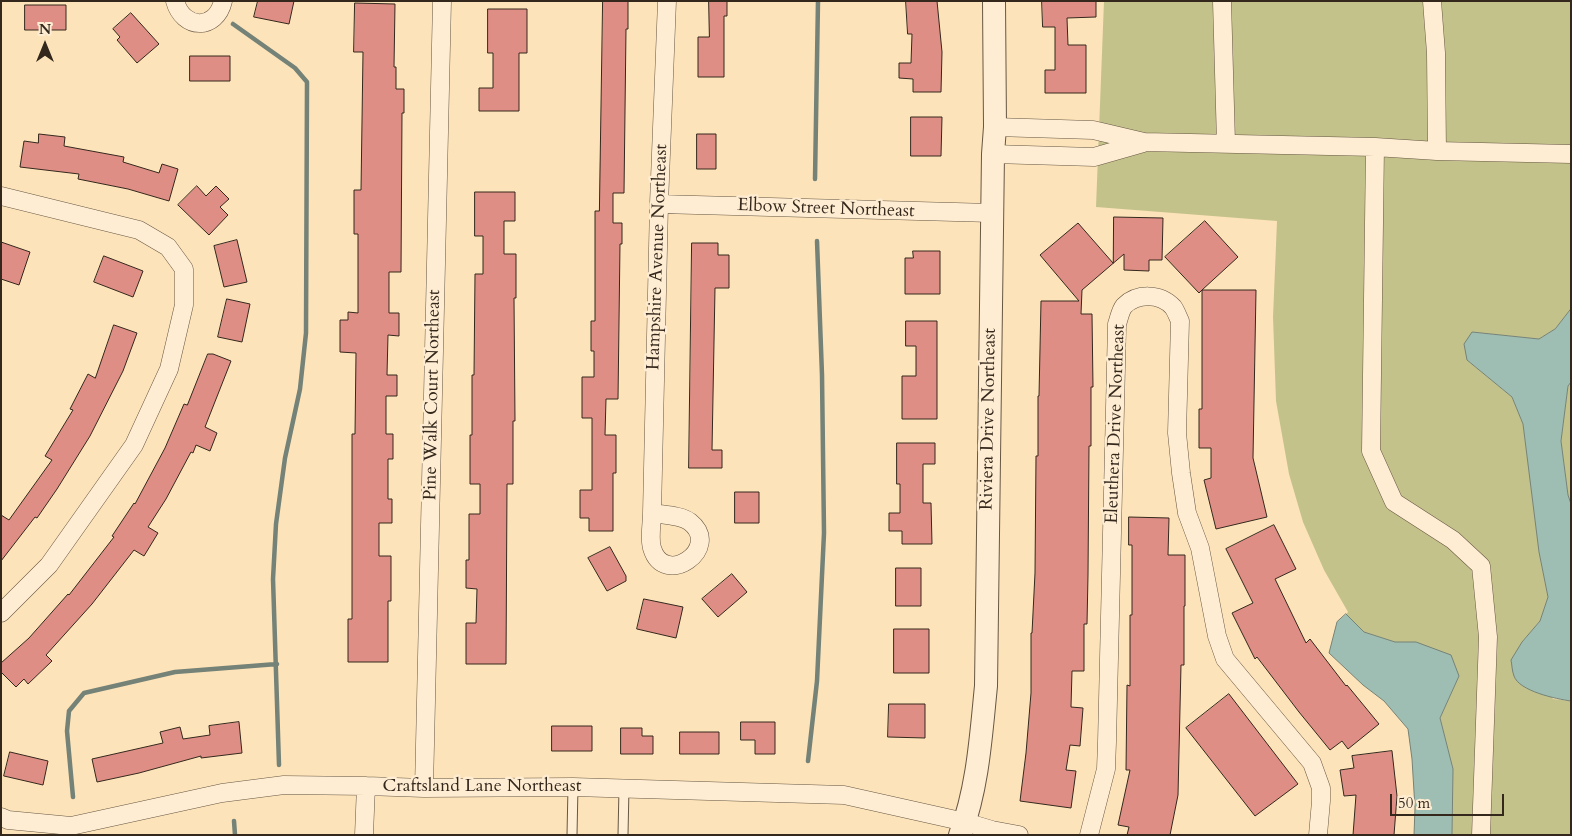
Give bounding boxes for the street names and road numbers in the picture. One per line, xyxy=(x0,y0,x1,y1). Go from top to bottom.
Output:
street label: Hampshire Avenue Northeast xyxy=(643,144,673,370)
street label: Elbow Street Northeast xyxy=(737,195,915,223)
street label: Pine Walk Court Northeast xyxy=(420,289,446,501)
street label: Eleuthera Drive Northeast xyxy=(1102,324,1130,524)
street label: Riviera Drive Northeast xyxy=(977,328,1001,510)
street label: Craftsland Lane Northeast xyxy=(382,776,582,798)

